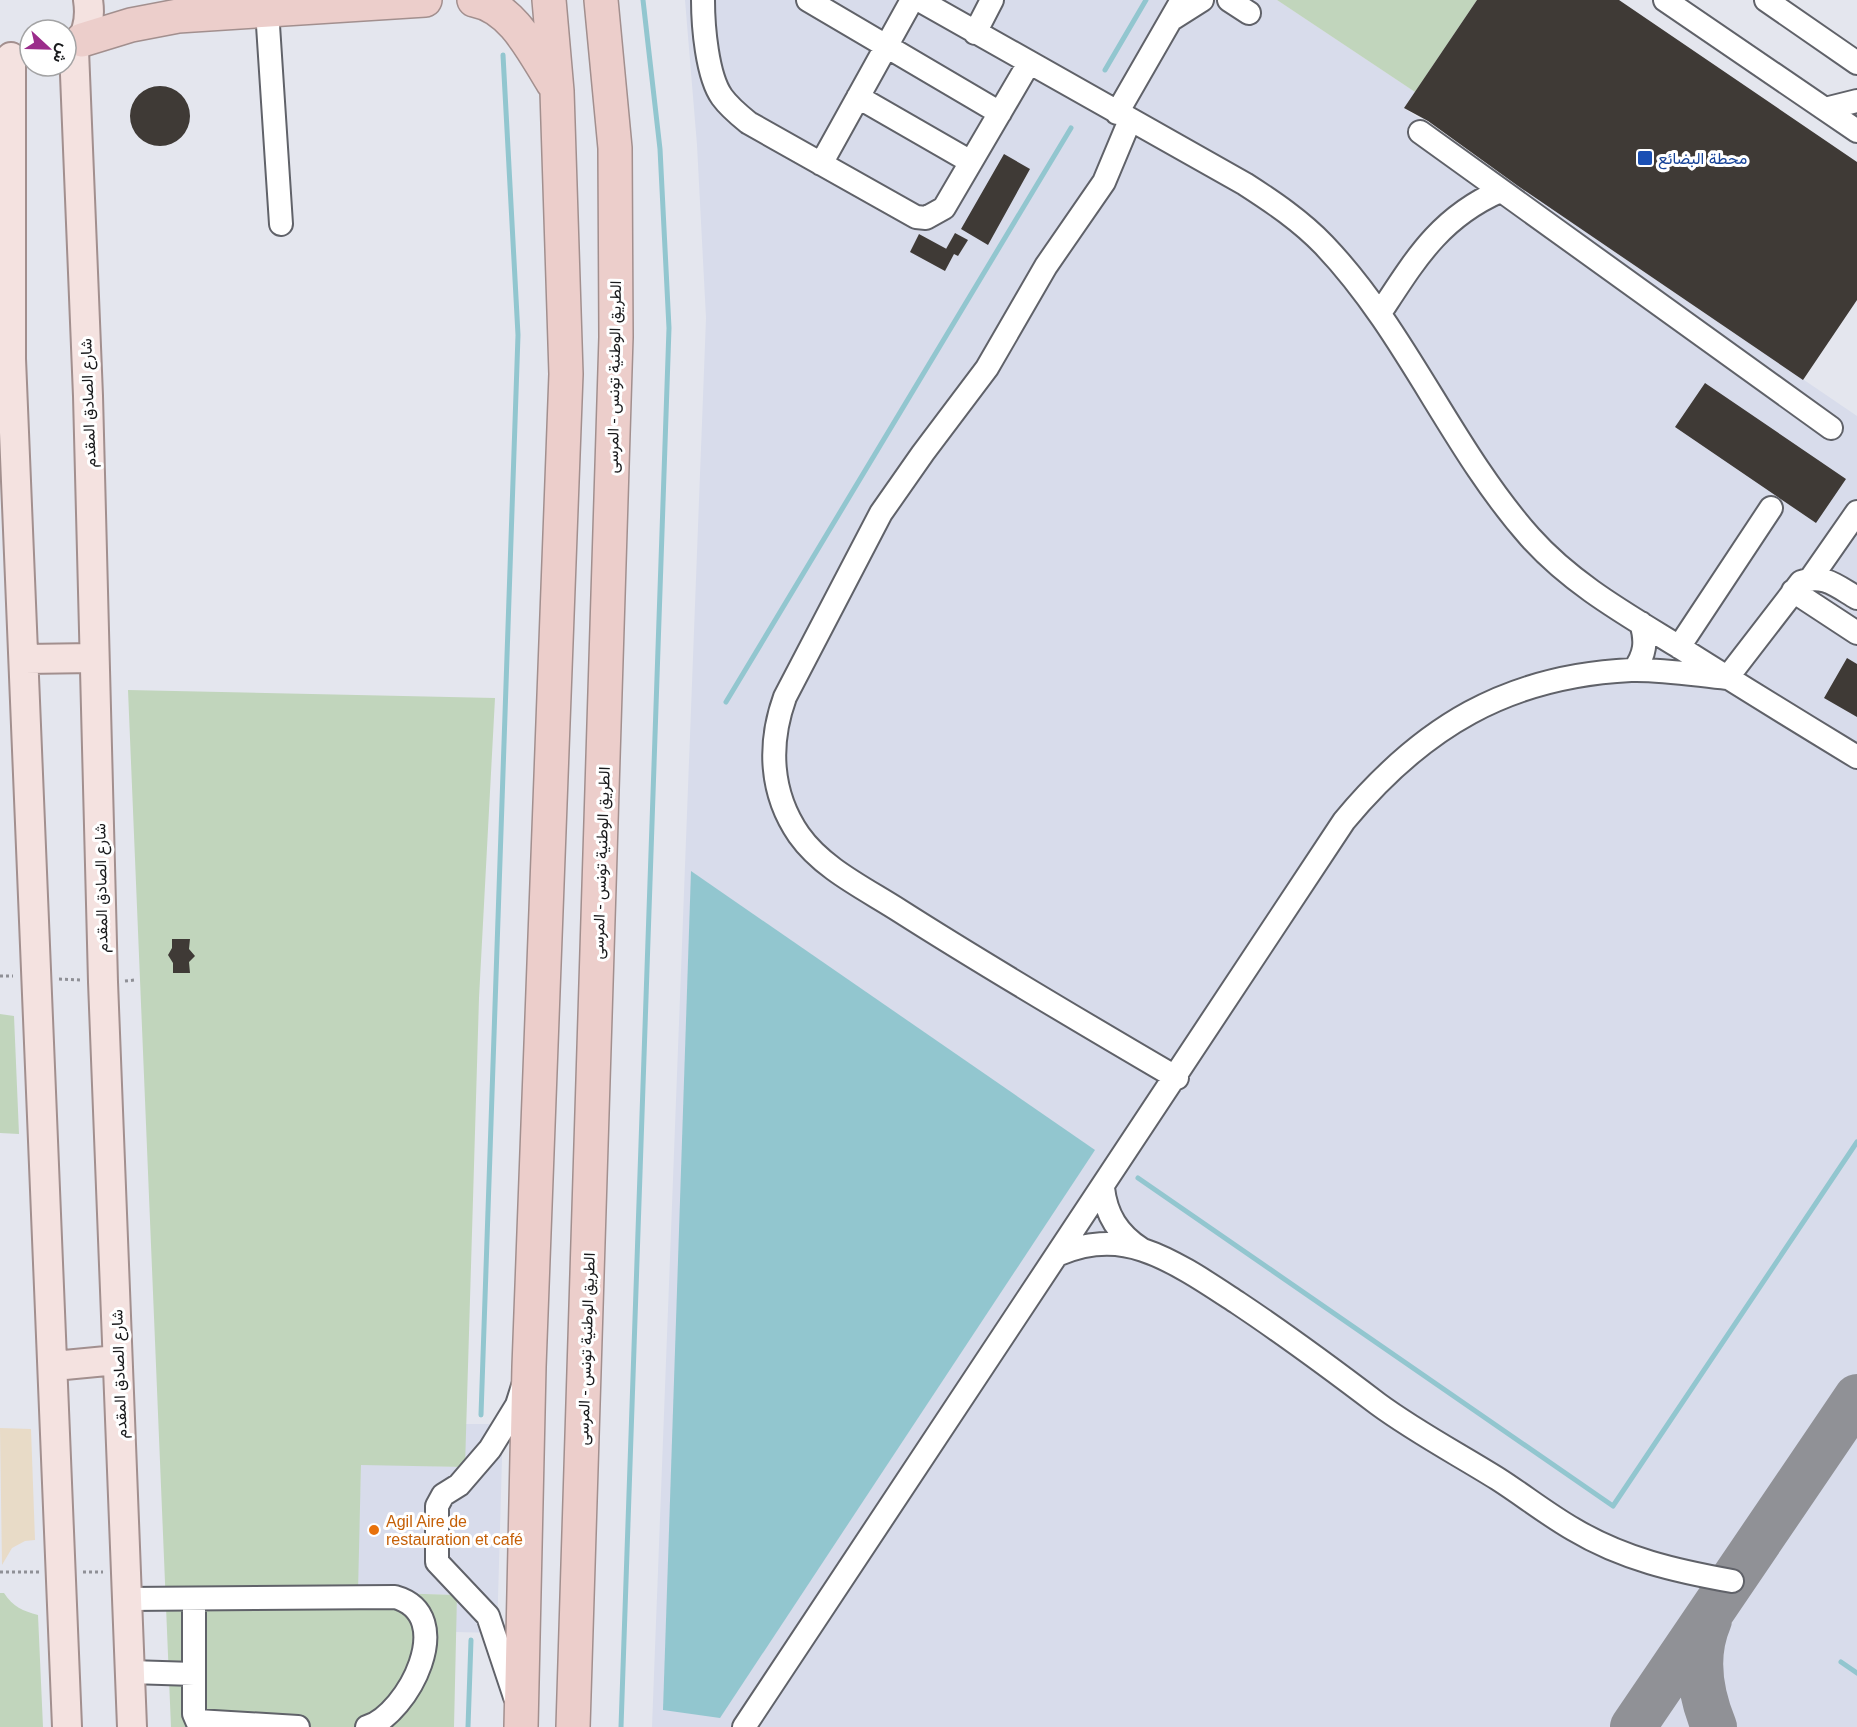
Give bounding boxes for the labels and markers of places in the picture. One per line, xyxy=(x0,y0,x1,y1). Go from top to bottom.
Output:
marker: محطة البضائع xyxy=(1636,149,1654,167)
place label: محطة البضائع xyxy=(1658,150,1747,170)
place label: Agil Aire de restauration et café xyxy=(386,1513,523,1548)
marker: Agil Aire de restauration et café xyxy=(367,1523,381,1537)

